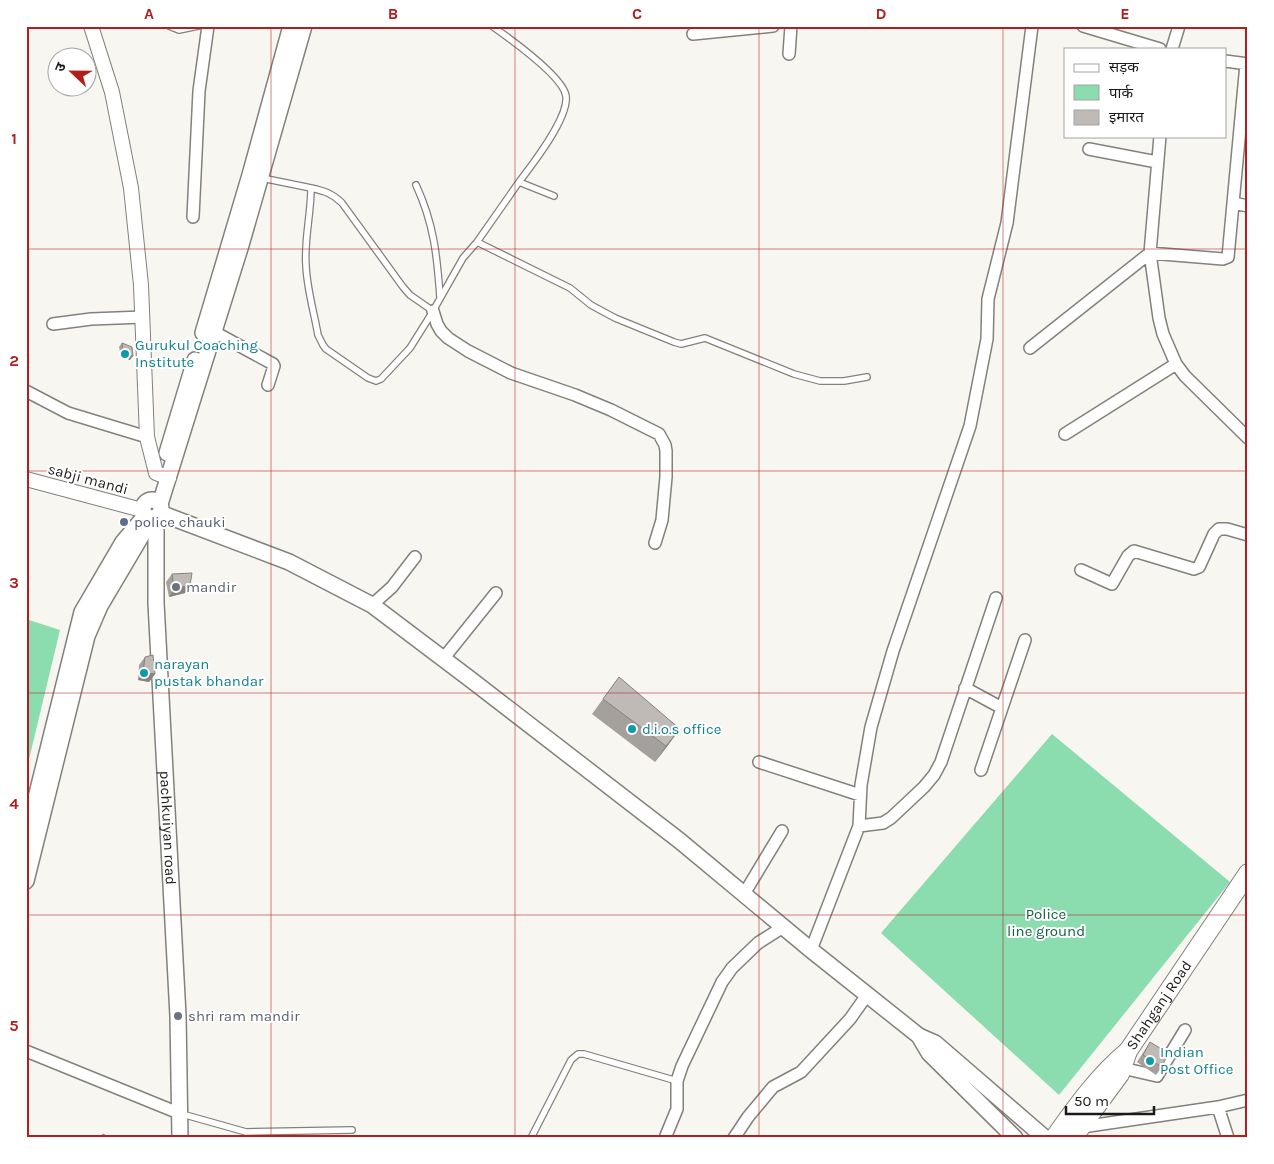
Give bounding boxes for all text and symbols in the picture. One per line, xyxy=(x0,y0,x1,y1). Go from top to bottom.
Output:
text: A xyxy=(144,4,154,23)
text: B xyxy=(388,4,398,23)
text: C xyxy=(632,4,642,23)
text: D xyxy=(876,4,887,23)
text: E xyxy=(1120,4,1130,23)
north arrow xyxy=(48,48,98,98)
legend xyxy=(1064,48,1226,138)
text: सड़क xyxy=(1109,58,1139,76)
text: उ xyxy=(51,60,70,74)
text: पार्क xyxy=(1109,84,1133,102)
text: इमारत xyxy=(1109,108,1144,126)
text: 1 xyxy=(11,129,17,148)
place label: Gurukul Coaching Institute xyxy=(135,336,259,371)
marker: Gurukul Coaching Institute xyxy=(119,348,131,360)
text: 2 xyxy=(9,351,19,370)
street label: sabji mandi xyxy=(46,460,130,498)
place label: police chauki xyxy=(134,513,226,531)
marker: police chauki xyxy=(118,516,130,528)
text: 3 xyxy=(9,573,19,592)
place label: mandir xyxy=(186,578,237,596)
marker: mandir xyxy=(170,581,182,593)
place label: narayan pustak bhandar xyxy=(154,655,264,690)
marker: narayan pustak bhandar xyxy=(138,667,150,679)
place label: d.i.o.s office xyxy=(642,720,721,738)
marker: d.i.o.s office xyxy=(626,723,638,735)
street label: pachkuiyan road xyxy=(156,770,180,885)
text: 4 xyxy=(9,794,19,813)
park label: Police line ground xyxy=(1007,905,1085,940)
street label: Shahganj Road xyxy=(1122,957,1195,1053)
place label: shri ram mandir xyxy=(188,1007,300,1025)
marker: shri ram mandir xyxy=(172,1010,184,1022)
text: 5 xyxy=(9,1016,19,1035)
place label: Indian Post Office xyxy=(1160,1043,1233,1078)
marker: Indian Post Office xyxy=(1144,1055,1156,1067)
scale bar xyxy=(1066,1084,1154,1116)
text: 50 m xyxy=(1074,1092,1109,1110)

